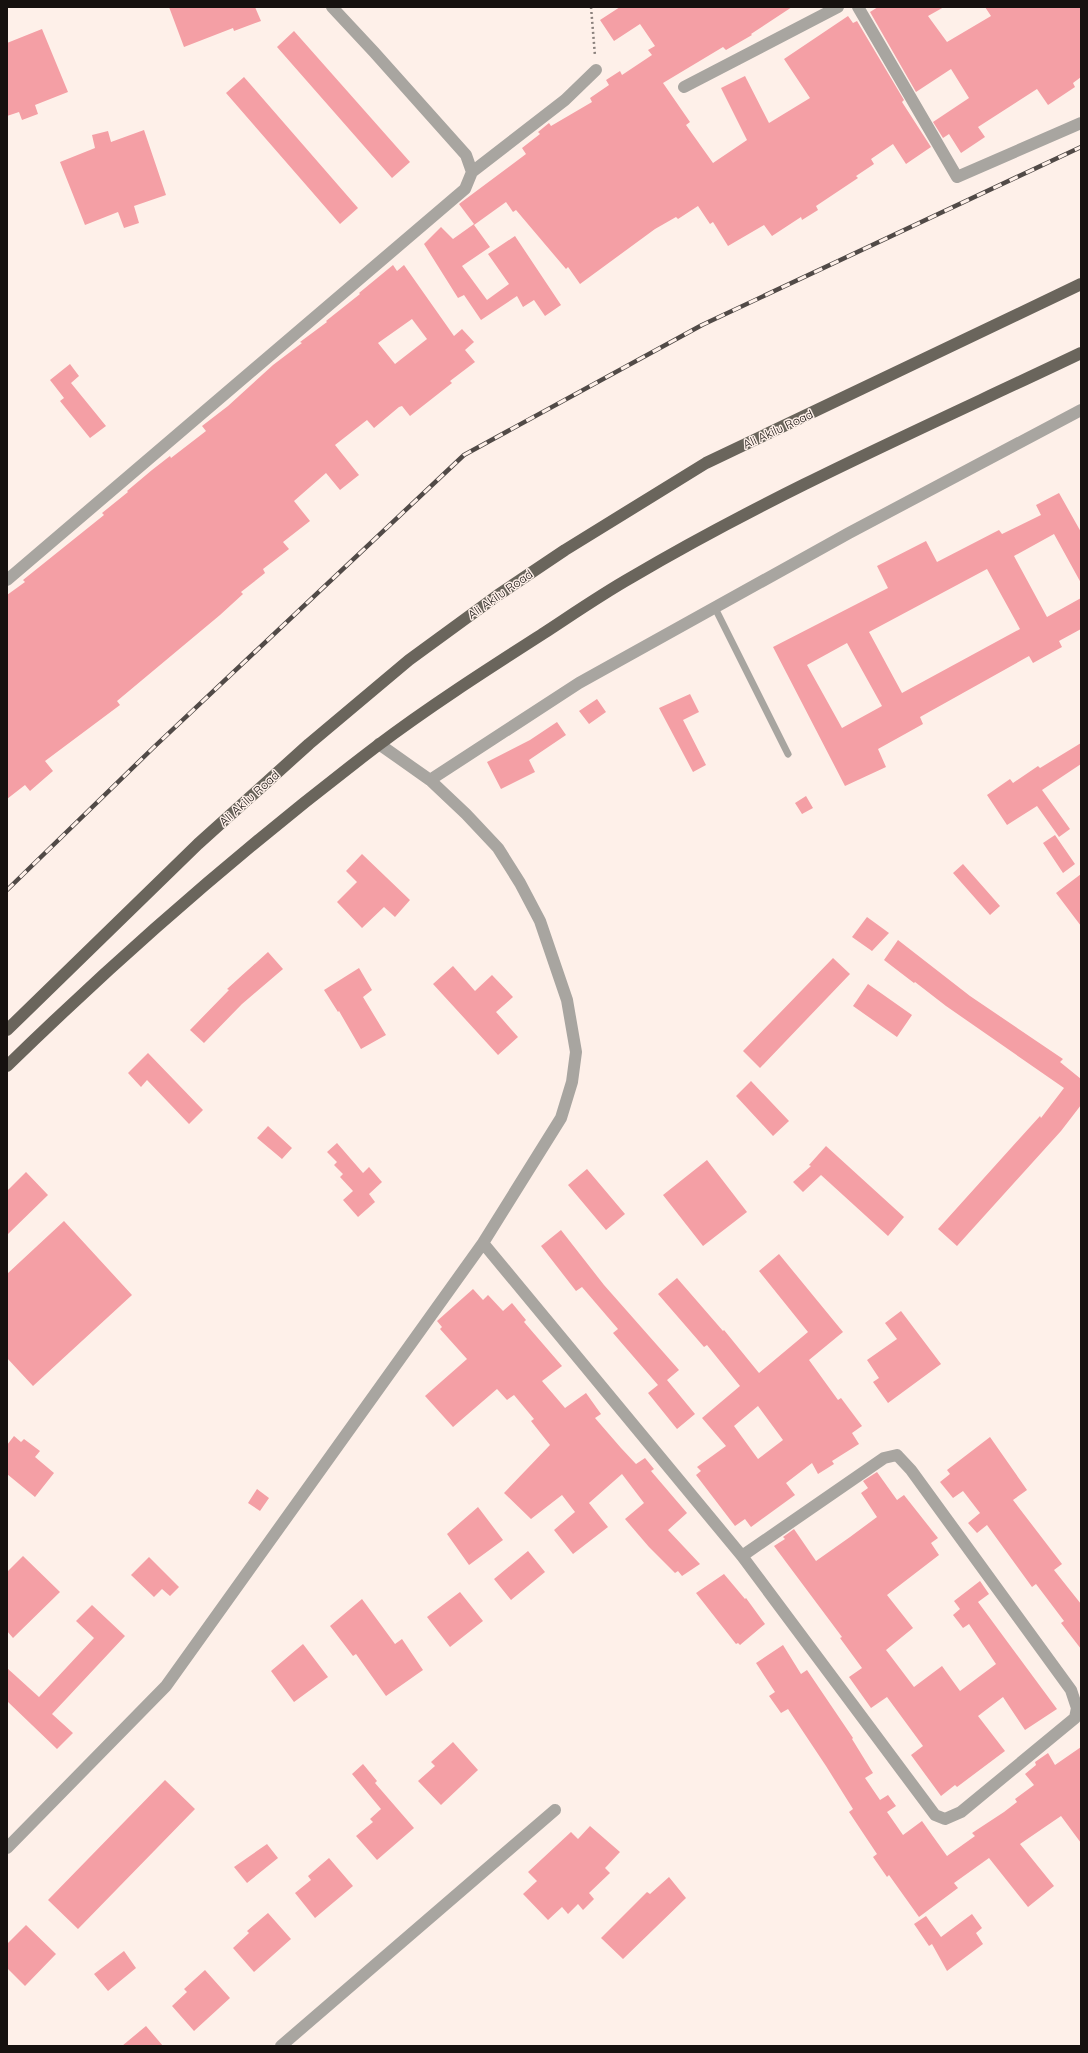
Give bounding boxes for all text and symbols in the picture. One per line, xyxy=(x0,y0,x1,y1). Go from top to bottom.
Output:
street label: Ali Akilu Road xyxy=(741,406,815,452)
street label: Ali Akilu Road xyxy=(465,566,535,622)
street label: Ali Akilu Road xyxy=(216,767,282,829)

